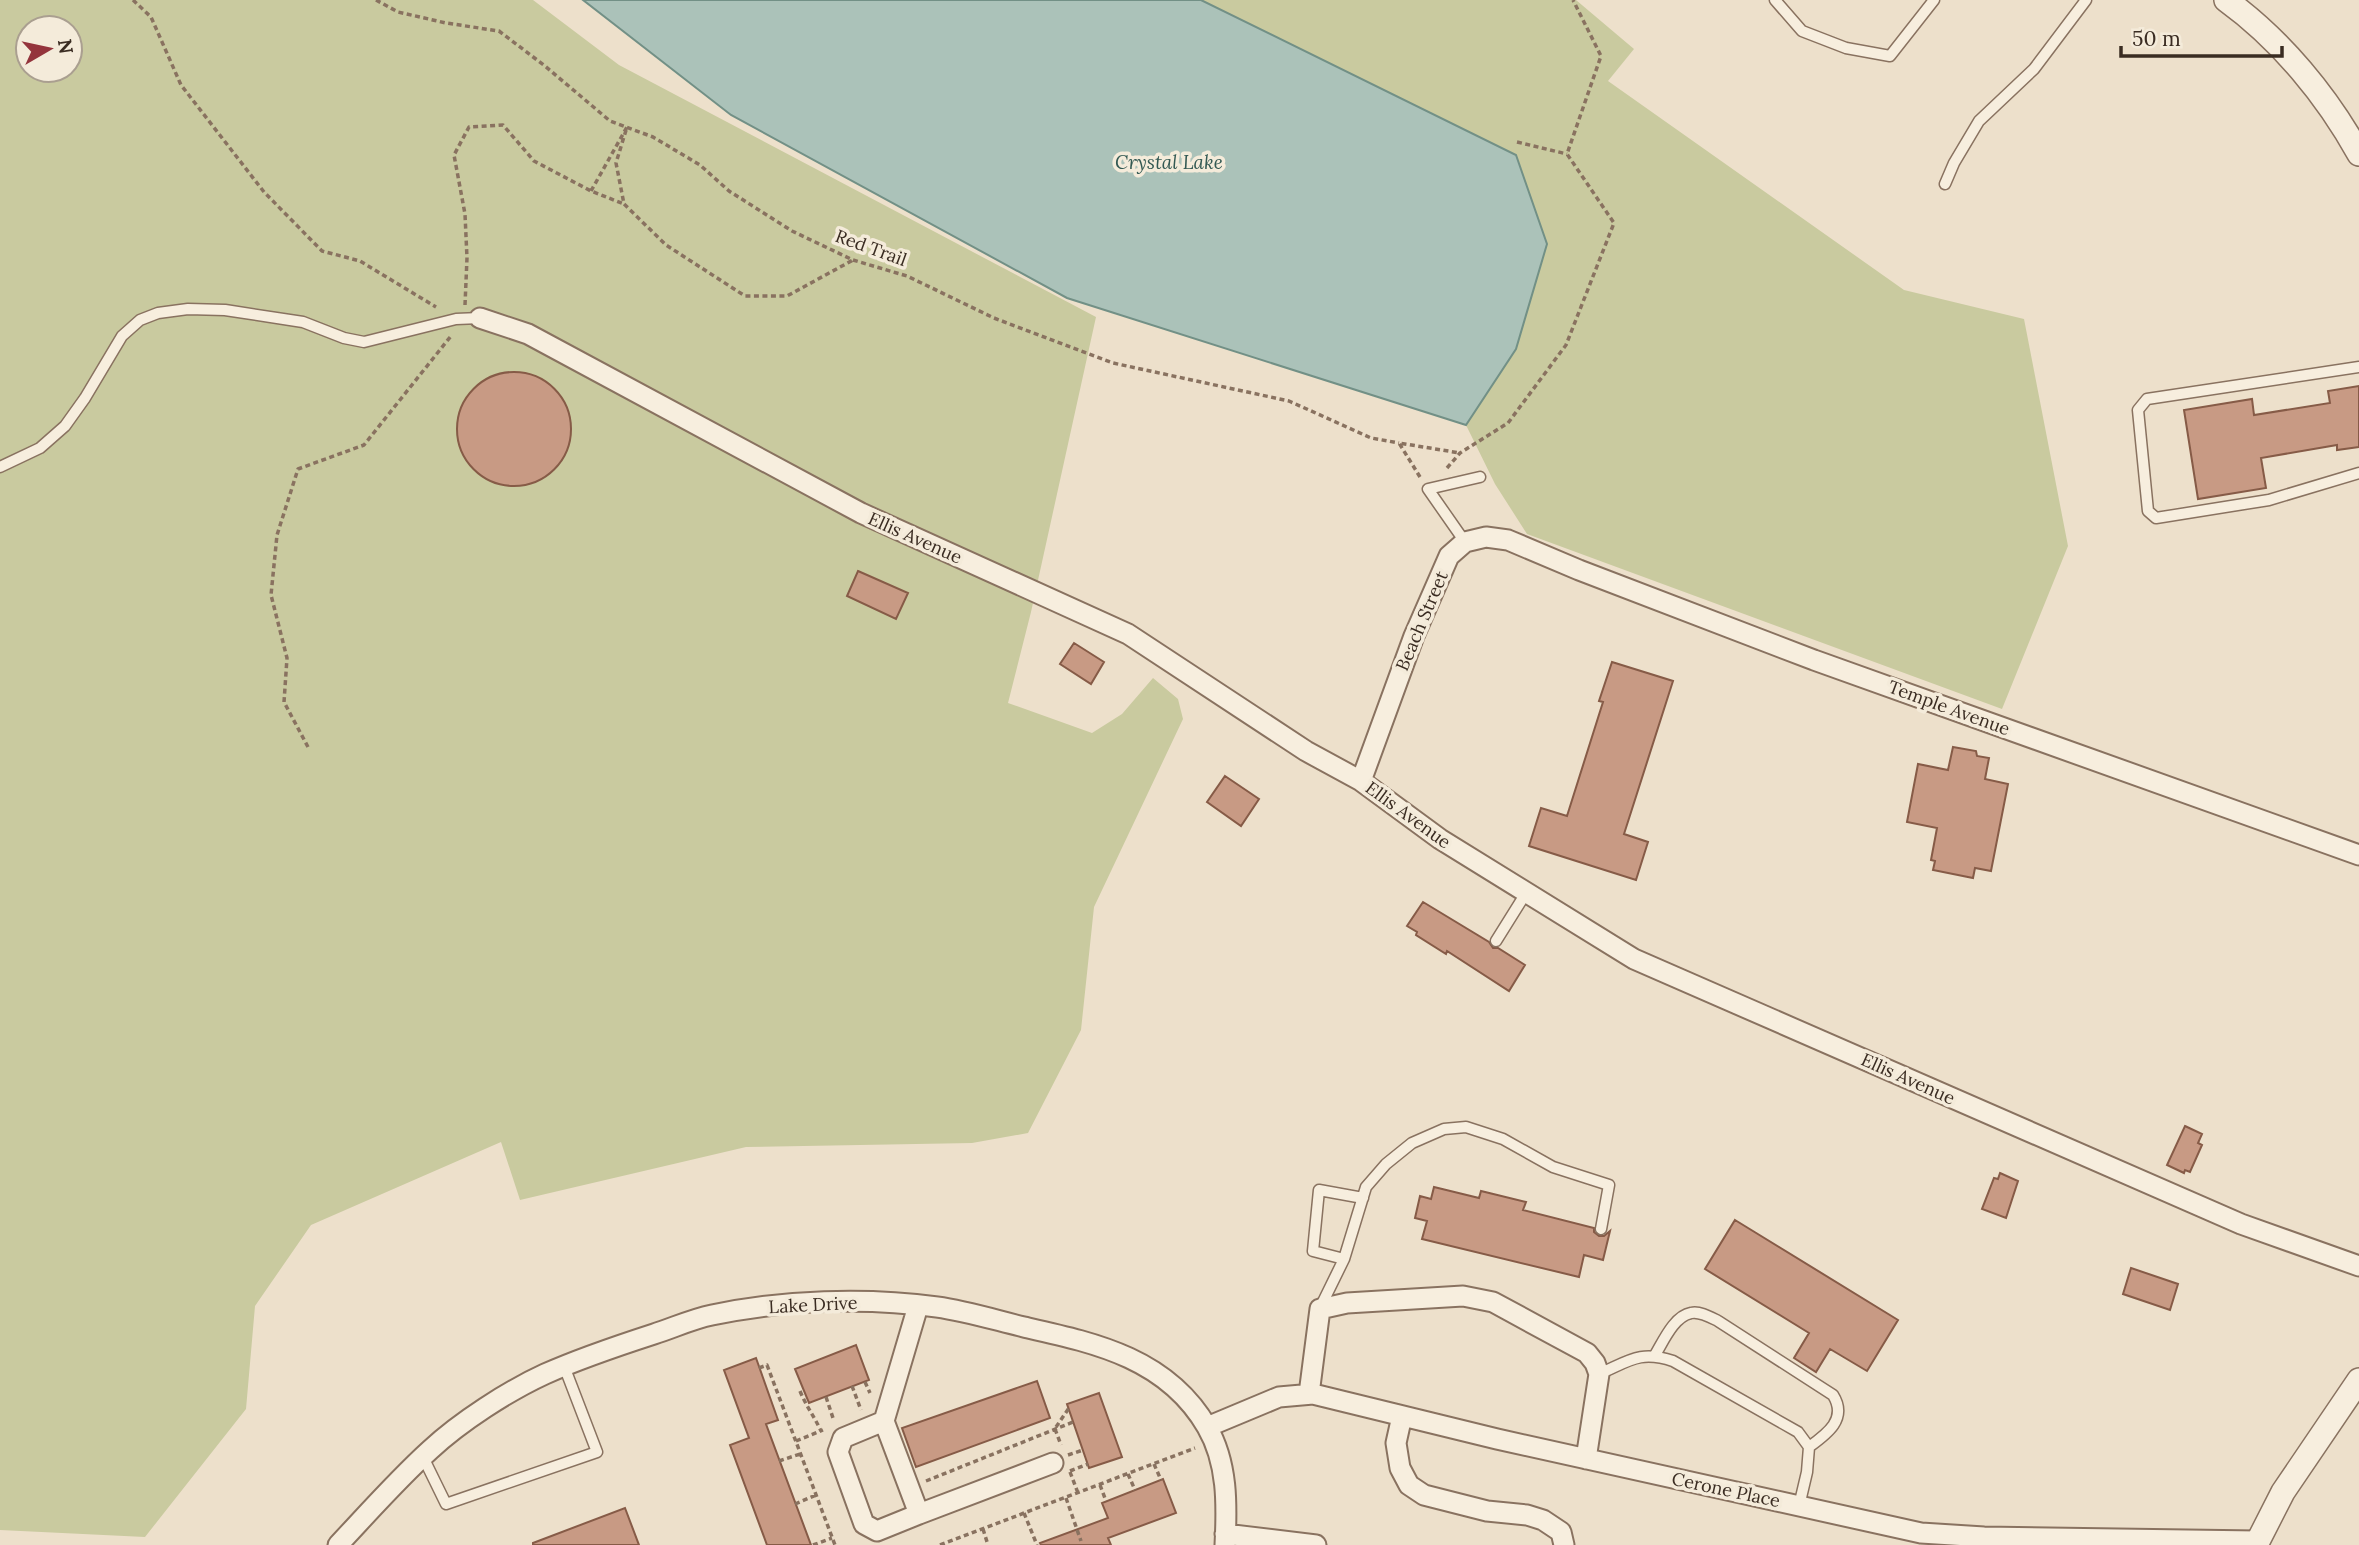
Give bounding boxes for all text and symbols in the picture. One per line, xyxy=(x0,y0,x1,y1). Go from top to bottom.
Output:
north arrow xyxy=(14,14,84,84)
scale bar xyxy=(2121,14,2282,58)
text: 50 m xyxy=(2132,25,2181,52)
text: N xyxy=(53,37,79,56)
water label: Crystal Lake xyxy=(1115,150,1223,174)
street label: Red Trail xyxy=(832,224,910,271)
street label: Ellis Avenue xyxy=(865,507,966,569)
street label: Beach Street xyxy=(1390,567,1453,674)
street label: Temple Avenue xyxy=(1885,675,2013,740)
street label: Ellis Avenue xyxy=(1361,776,1456,853)
street label: Ellis Avenue xyxy=(1858,1048,1959,1110)
street label: Lake Drive xyxy=(768,1291,858,1318)
street label: Cerone Place xyxy=(1670,1467,1783,1512)

